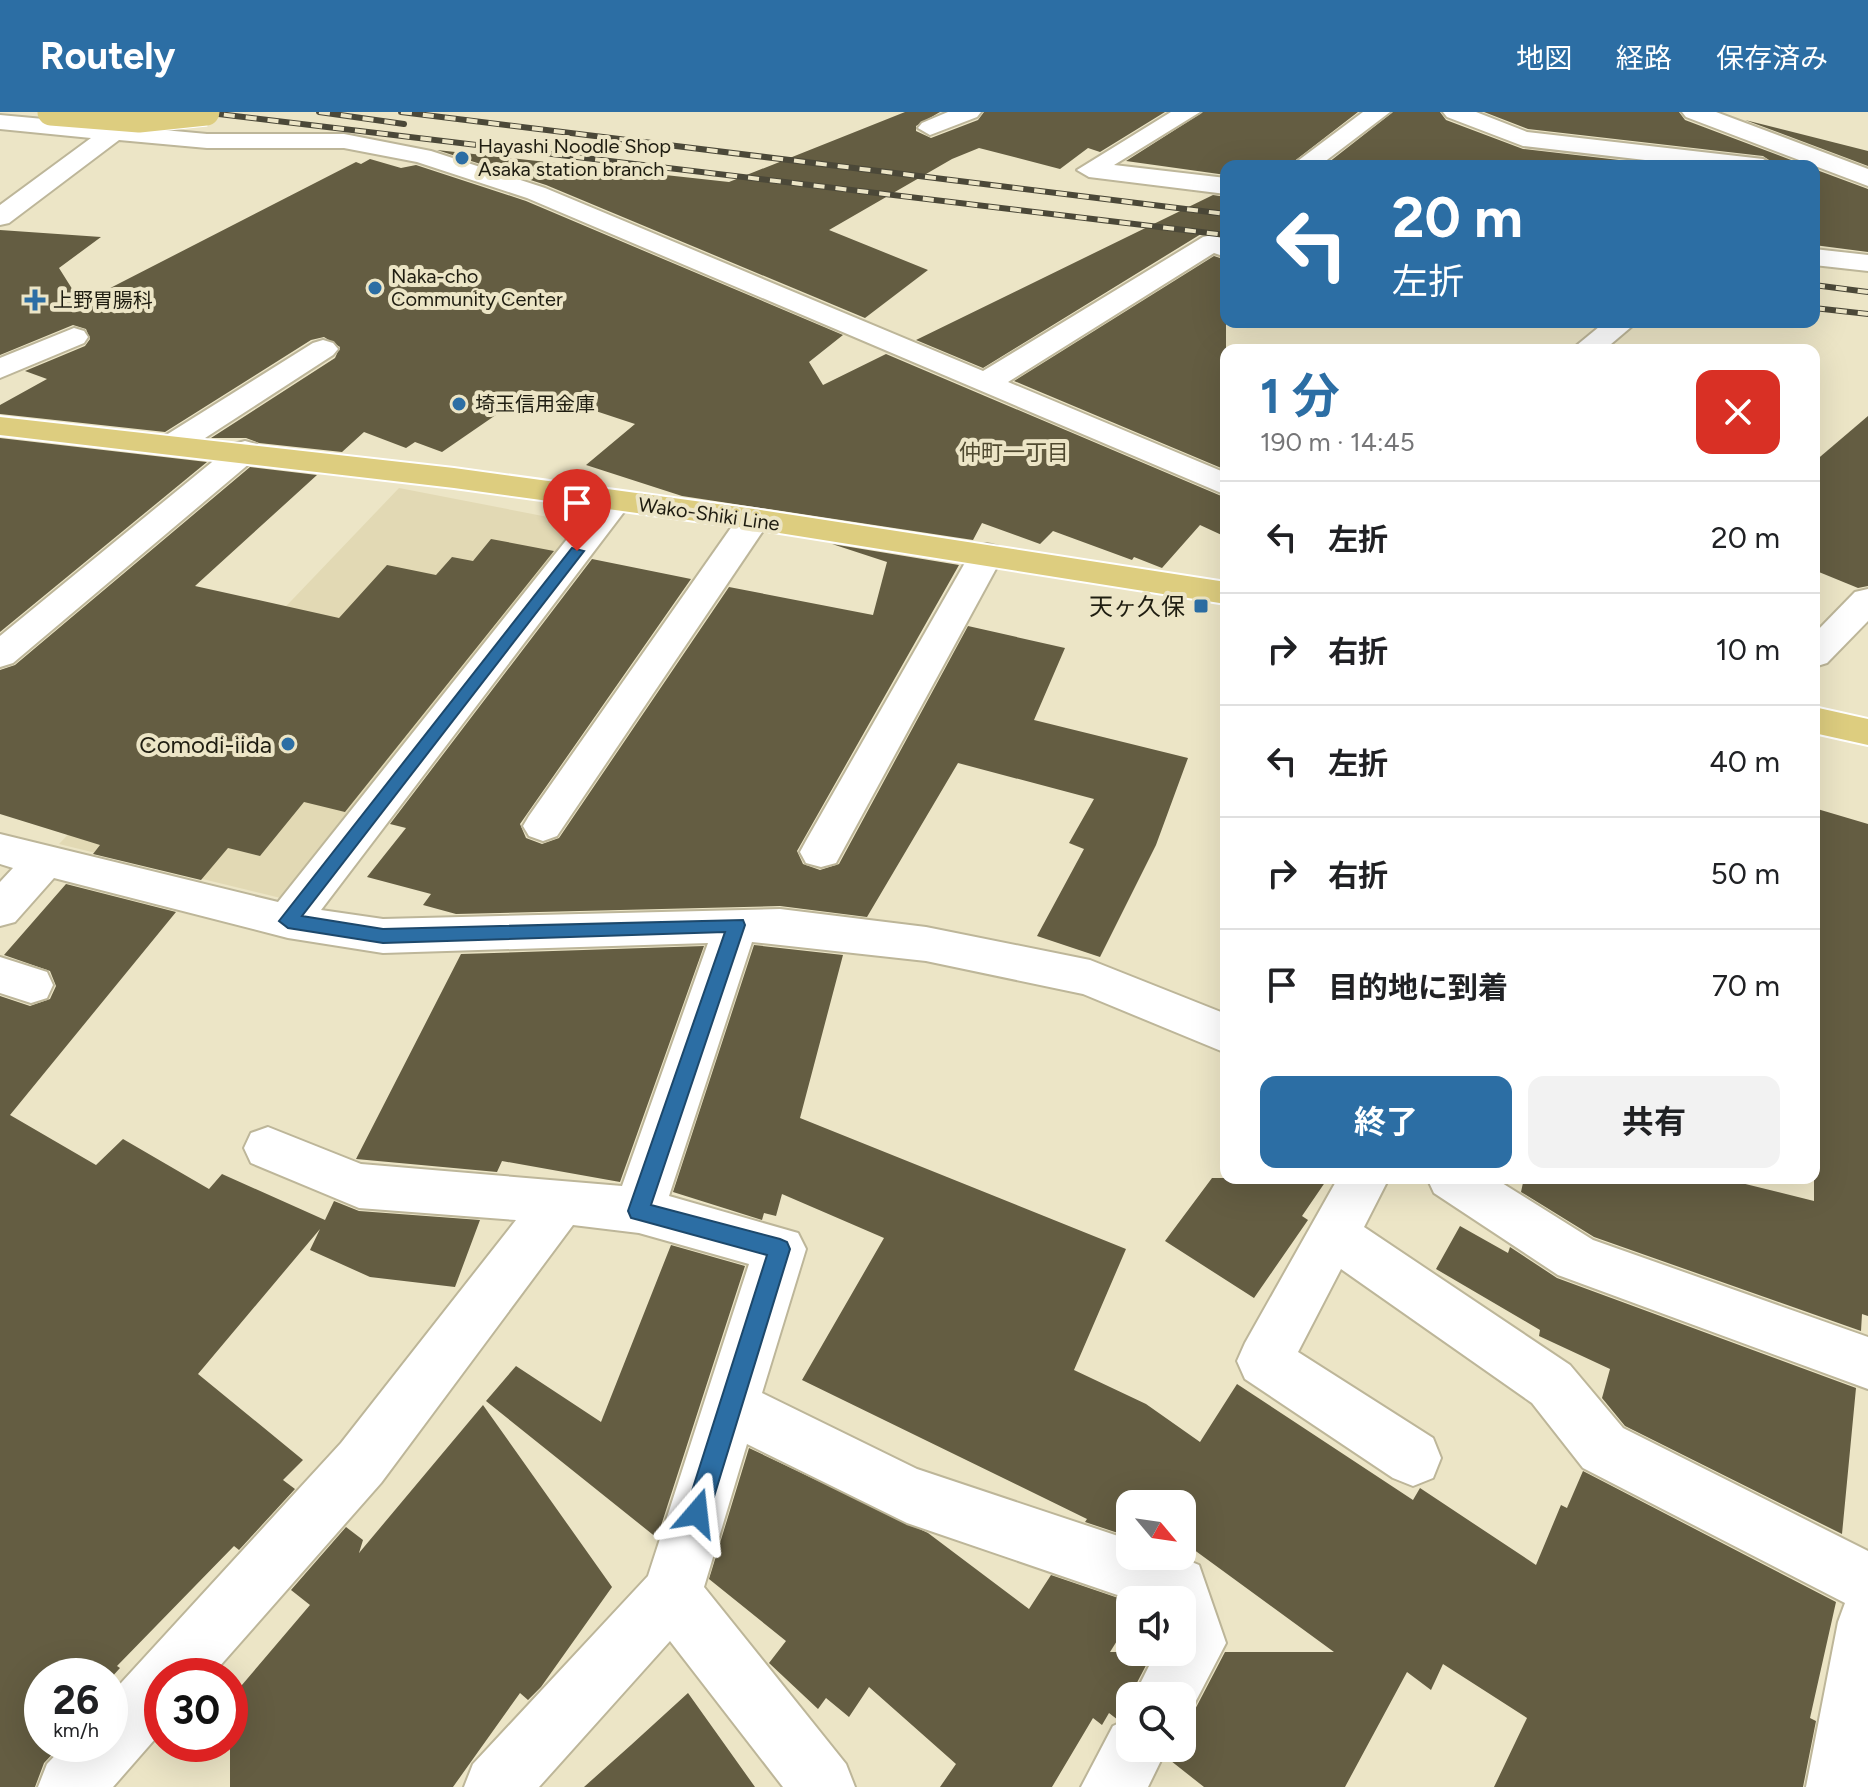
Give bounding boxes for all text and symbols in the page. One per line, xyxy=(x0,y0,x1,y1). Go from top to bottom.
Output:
text: Routely xyxy=(40,33,175,79)
text: 地図 xyxy=(1516,41,1572,75)
text: 経路 xyxy=(1616,41,1672,75)
text: 保存済み xyxy=(1716,41,1828,75)
place label: Hayashi Noodle Shop Asaka station branch xyxy=(478,134,671,181)
marker: Hayashi Noodle Shop Asaka station branch xyxy=(453,149,471,167)
text: 20 m xyxy=(1392,184,1523,251)
icon: left xyxy=(1260,192,1364,296)
text: 左折 xyxy=(1392,260,1464,303)
place label: Naka-cho Community Center xyxy=(391,264,563,311)
marker: Naka-cho Community Center xyxy=(366,279,384,297)
place label: 上野胃腸科 xyxy=(53,288,153,312)
marker: 上野胃腸科 xyxy=(24,289,46,311)
text: 1 分 xyxy=(1260,367,1340,425)
button: close xyxy=(1696,370,1780,454)
place label: 埼玉信用金庫 xyxy=(475,392,595,416)
marker: 埼玉信用金庫 xyxy=(450,395,468,413)
text: 190 m · 14:45 xyxy=(1260,426,1415,458)
district label: 仲町一丁目 xyxy=(959,439,1069,466)
pin xyxy=(543,469,611,551)
icon: arrive xyxy=(555,481,599,525)
street label: Wako-Shiki Line xyxy=(637,492,781,536)
icon: left xyxy=(1260,515,1304,559)
text: 20 m xyxy=(1711,519,1780,556)
text: 左折 xyxy=(1328,521,1388,558)
place label: 天ヶ久保 xyxy=(1089,592,1185,621)
marker: 天ヶ久保 xyxy=(1192,597,1210,615)
icon: right xyxy=(1260,627,1304,671)
text: 10 m xyxy=(1715,631,1780,668)
text: 右折 xyxy=(1328,633,1388,670)
place label: Comodi-iida xyxy=(139,730,272,759)
marker: Comodi-iida xyxy=(279,735,297,753)
icon: left xyxy=(1260,739,1304,783)
text: 40 m xyxy=(1709,743,1780,780)
text: 左折 xyxy=(1328,745,1388,782)
icon: right xyxy=(1260,851,1304,895)
text: 50 m xyxy=(1711,855,1780,892)
text: 右折 xyxy=(1328,857,1388,894)
icon: arrive xyxy=(1260,963,1304,1007)
text: 70 m xyxy=(1712,967,1780,1004)
text: 目的地に到着 xyxy=(1328,969,1508,1006)
button: 終了 xyxy=(1260,1076,1512,1168)
button: 共有 xyxy=(1528,1076,1780,1168)
position arrow xyxy=(655,1471,739,1555)
north arrow xyxy=(1116,1490,1196,1570)
map controls xyxy=(1116,1490,1196,1762)
button: sound xyxy=(1116,1586,1196,1666)
speed limit sign: 30 xyxy=(144,1658,248,1762)
text: 26 xyxy=(53,1676,99,1724)
button: search xyxy=(1116,1682,1196,1762)
text: km/h xyxy=(53,1718,99,1742)

